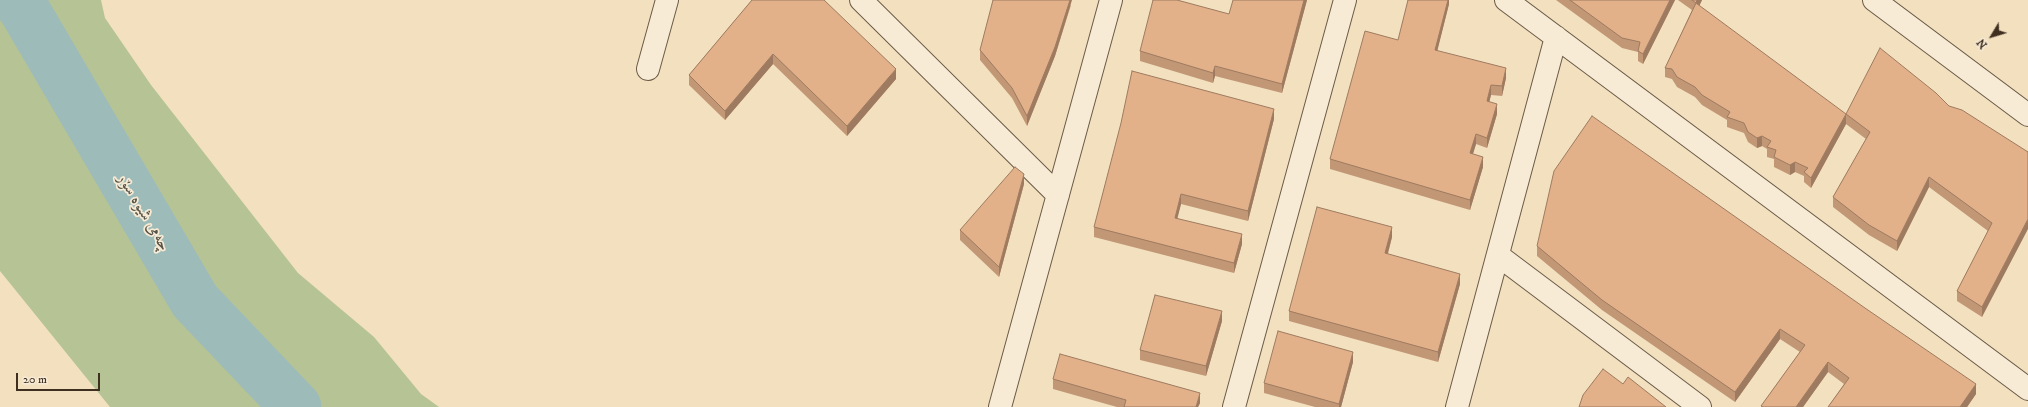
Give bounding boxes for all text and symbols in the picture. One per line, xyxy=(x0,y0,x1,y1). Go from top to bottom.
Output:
north arrow xyxy=(1972,16,2012,56)
text: N xyxy=(1974,36,1991,51)
water label: چەمی شیوە سۆر xyxy=(112,170,174,256)
scale bar xyxy=(18,365,102,391)
text: 20 m xyxy=(23,372,47,387)

